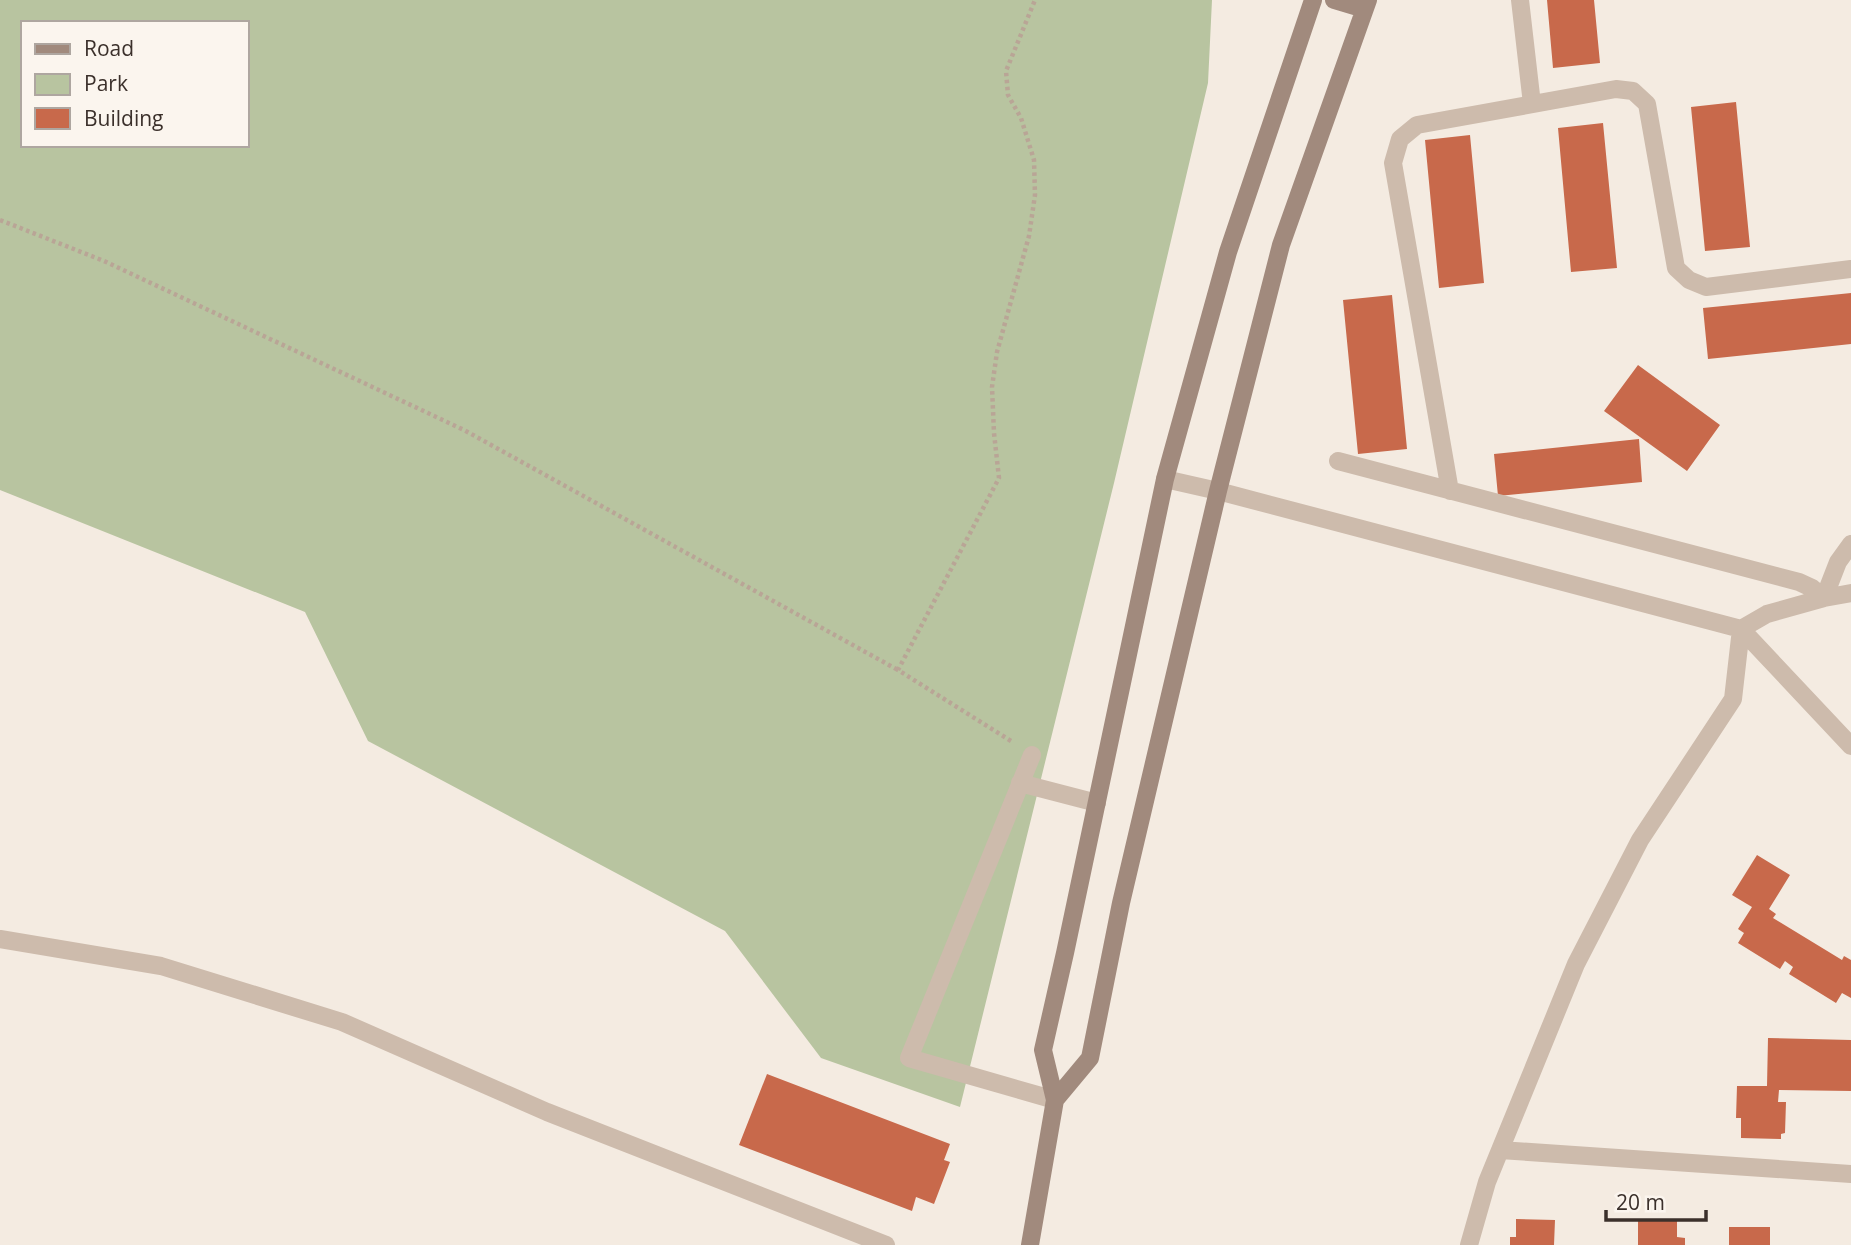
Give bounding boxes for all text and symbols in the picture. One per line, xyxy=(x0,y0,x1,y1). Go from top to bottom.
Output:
legend xyxy=(21,21,248,147)
text: Road xyxy=(84,34,134,62)
text: Park xyxy=(84,69,128,97)
text: Building xyxy=(84,104,163,132)
scale bar xyxy=(1606,1178,1706,1222)
text: 20 m xyxy=(1616,1188,1665,1216)

